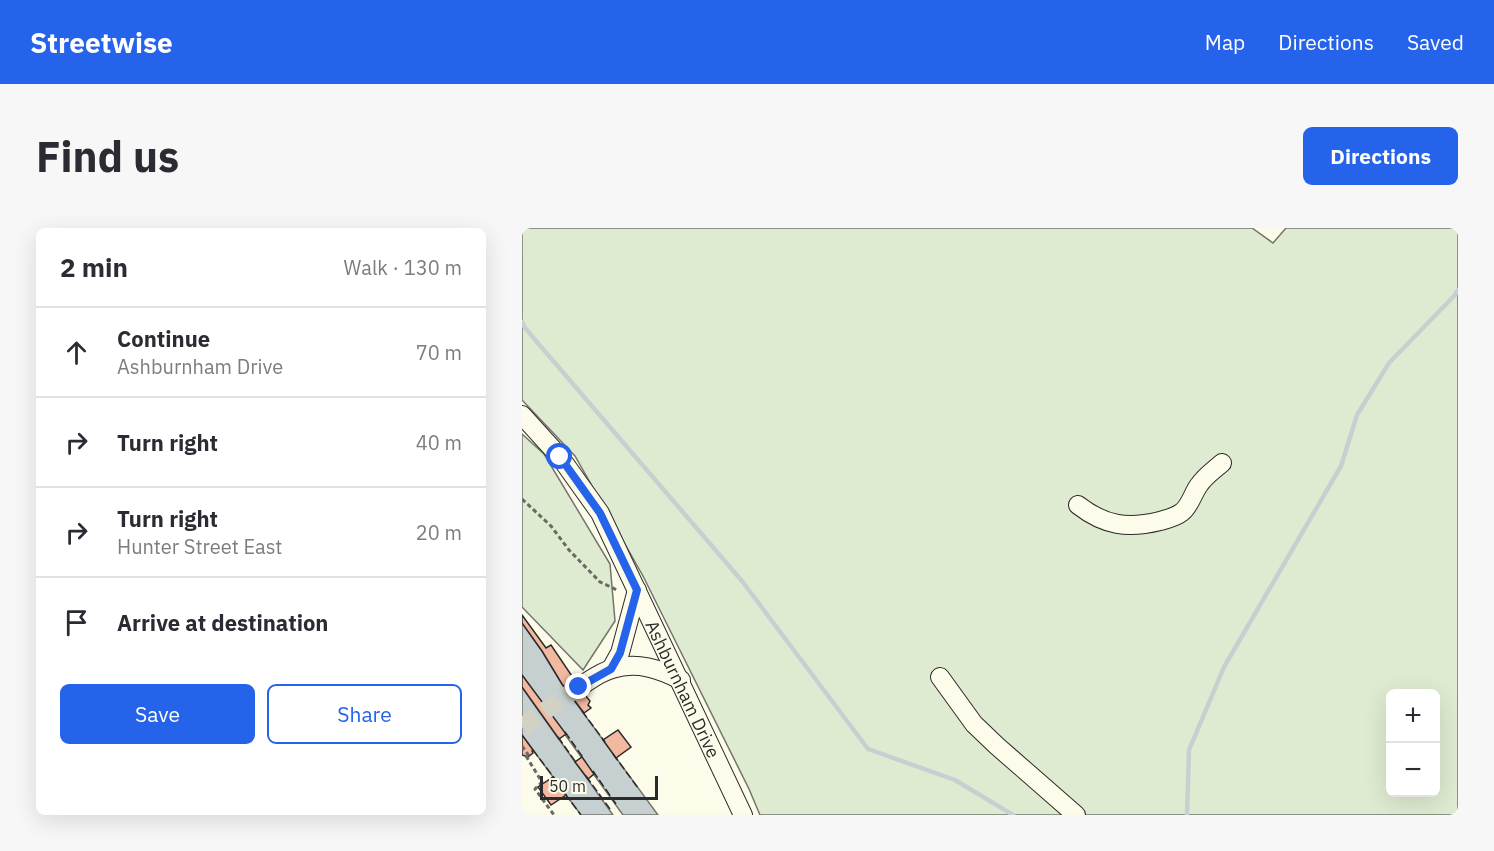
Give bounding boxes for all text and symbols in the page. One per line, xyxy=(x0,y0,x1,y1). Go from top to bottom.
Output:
text: Streetwise xyxy=(30,24,173,61)
text: Map xyxy=(1205,28,1245,56)
text: Directions xyxy=(1278,28,1374,56)
text: Saved xyxy=(1407,28,1464,56)
button: Directions xyxy=(1303,127,1458,185)
text: Find us xyxy=(36,129,179,184)
text: 2 min xyxy=(60,250,128,284)
text: Walk · 130 m xyxy=(344,254,462,281)
text: Continue xyxy=(117,324,210,353)
icon: ahead xyxy=(60,336,93,369)
text: 70 m xyxy=(416,339,462,366)
text: Ashburnham Drive xyxy=(117,353,283,380)
icon: right xyxy=(60,426,93,459)
text: Turn right xyxy=(117,428,218,457)
text: 40 m xyxy=(416,429,462,456)
route start xyxy=(546,443,572,469)
text: Turn right xyxy=(117,504,218,533)
icon: right xyxy=(60,516,93,549)
text: 20 m xyxy=(416,519,462,546)
text: Hunter Street East xyxy=(117,533,282,560)
icon: arrive xyxy=(60,606,93,639)
text: Arrive at destination xyxy=(117,608,328,637)
street label: Ashburnham Drive xyxy=(641,616,726,762)
route end xyxy=(565,673,591,699)
button: Save xyxy=(60,684,255,744)
button: Share xyxy=(267,684,462,744)
map controls xyxy=(1386,689,1440,797)
button: + xyxy=(1386,689,1440,743)
button: − xyxy=(1386,743,1440,797)
scale bar xyxy=(540,773,658,800)
text: 50 m xyxy=(549,776,586,796)

